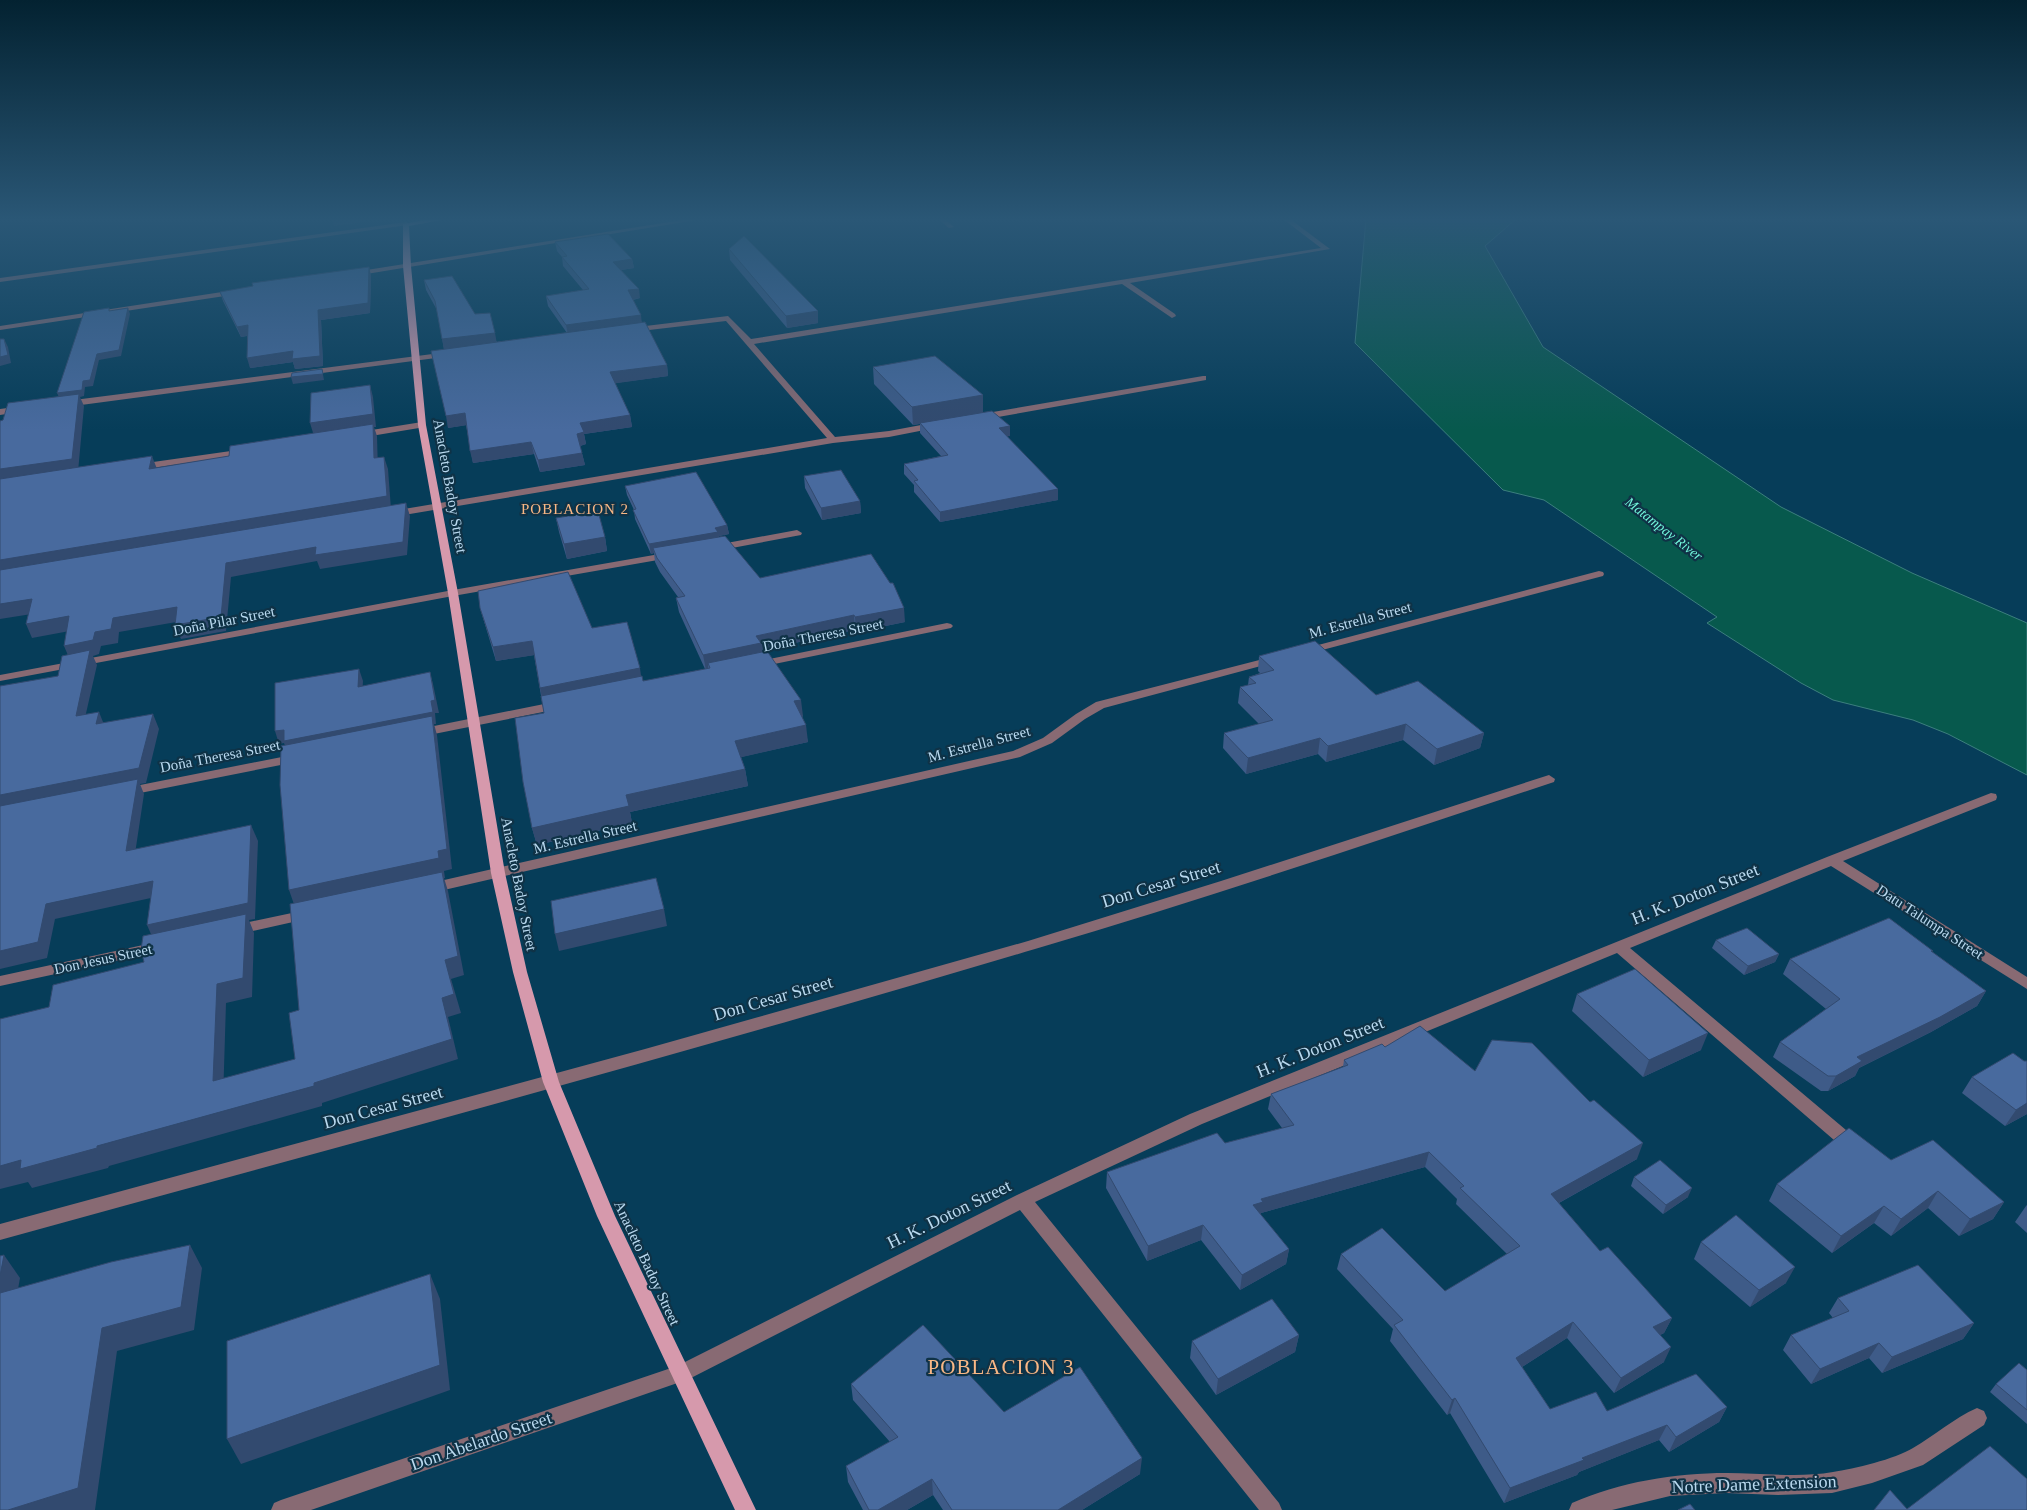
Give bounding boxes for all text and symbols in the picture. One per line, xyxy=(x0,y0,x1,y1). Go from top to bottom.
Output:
street label: Anacleto Badoy Street xyxy=(430,418,470,555)
water label: Matampay River xyxy=(1622,494,1706,564)
district label: POBLACION 2 xyxy=(521,501,629,517)
street label: M. Estrella Street xyxy=(1307,598,1414,641)
street label: Doña Pilar Street xyxy=(172,603,277,639)
street label: Doña Theresa Street xyxy=(762,615,885,655)
street label: M. Estrella Street xyxy=(926,722,1033,765)
street label: Doña Theresa Street xyxy=(159,736,282,776)
street label: Anacleto Badoy Street xyxy=(498,816,540,953)
street label: M. Estrella Street xyxy=(532,817,639,857)
street label: Don Cesar Street xyxy=(1099,856,1223,912)
street label: H. K. Doton Street xyxy=(1628,859,1762,929)
street label: Datu Talumpa Street xyxy=(1874,882,1987,963)
street label: Don Jesus Street xyxy=(52,941,154,977)
street label: Don Cesar Street xyxy=(711,971,835,1025)
street label: H. K. Doton Street xyxy=(1253,1012,1387,1082)
street label: Don Cesar Street xyxy=(321,1081,445,1133)
street label: H. K. Doton Street xyxy=(884,1175,1014,1253)
street label: Anacleto Badoy Street xyxy=(611,1198,683,1329)
district label: POBLACION 3 xyxy=(928,1355,1074,1379)
street label: Don Abelardo Street xyxy=(408,1407,554,1475)
street label: Notre Dame Extension xyxy=(1671,1471,1837,1497)

